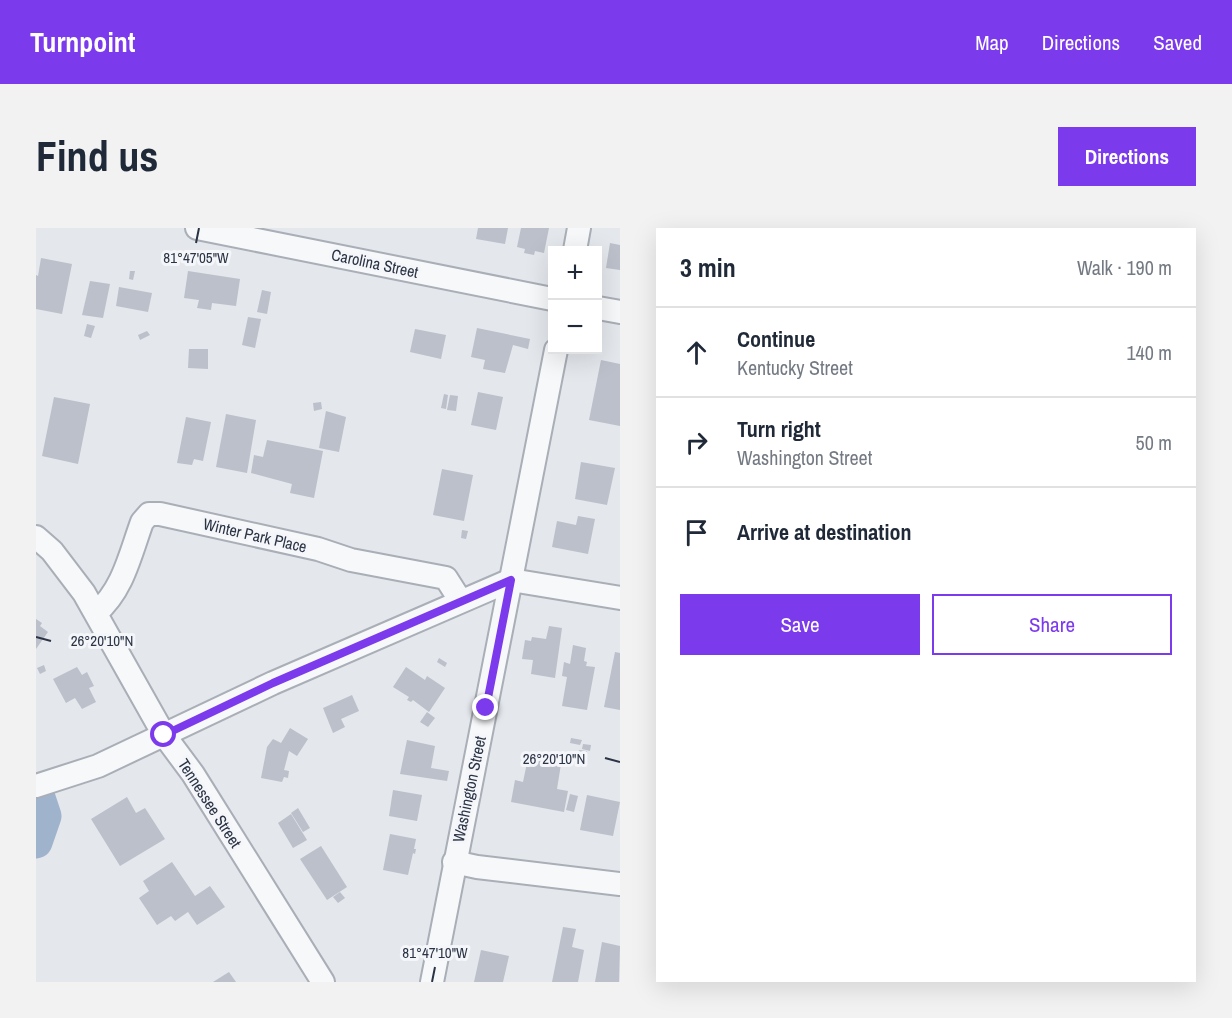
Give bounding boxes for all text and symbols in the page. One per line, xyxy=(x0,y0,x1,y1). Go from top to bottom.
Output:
text: Turnpoint xyxy=(30,23,135,61)
text: Map xyxy=(975,28,1009,57)
text: Directions xyxy=(1042,28,1120,57)
text: Saved xyxy=(1153,28,1202,57)
button: Directions xyxy=(1058,127,1196,186)
text: Find us xyxy=(36,128,158,184)
street label: Carolina Street xyxy=(330,243,421,283)
map controls xyxy=(548,246,602,354)
button: + xyxy=(548,246,602,300)
text: 81°47'05"W xyxy=(163,247,229,268)
text: 3 min xyxy=(680,250,736,285)
text: Walk · 190 m xyxy=(1077,254,1172,281)
button: − xyxy=(548,300,602,354)
text: Continue xyxy=(737,324,815,354)
icon: ahead xyxy=(680,336,713,369)
text: 140 m xyxy=(1126,339,1172,366)
text: Kentucky Street xyxy=(737,354,853,381)
text: Turn right xyxy=(737,414,821,444)
icon: right xyxy=(680,426,713,459)
text: 50 m xyxy=(1136,429,1172,456)
text: Washington Street xyxy=(737,444,872,471)
street label: Winter Park Place xyxy=(201,512,309,558)
icon: arrive xyxy=(680,516,713,549)
text: Arrive at destination xyxy=(737,517,911,547)
button: Save xyxy=(680,594,920,655)
button: Share xyxy=(932,594,1172,655)
text: 26°20'10"N xyxy=(71,630,133,651)
route end xyxy=(472,694,498,720)
route start xyxy=(150,721,176,747)
street label: Washington Street xyxy=(447,733,491,844)
text: 26°20'10"N xyxy=(523,748,585,769)
street label: Tennessee Street xyxy=(173,754,247,852)
text: 81°47'10"W xyxy=(402,942,468,963)

